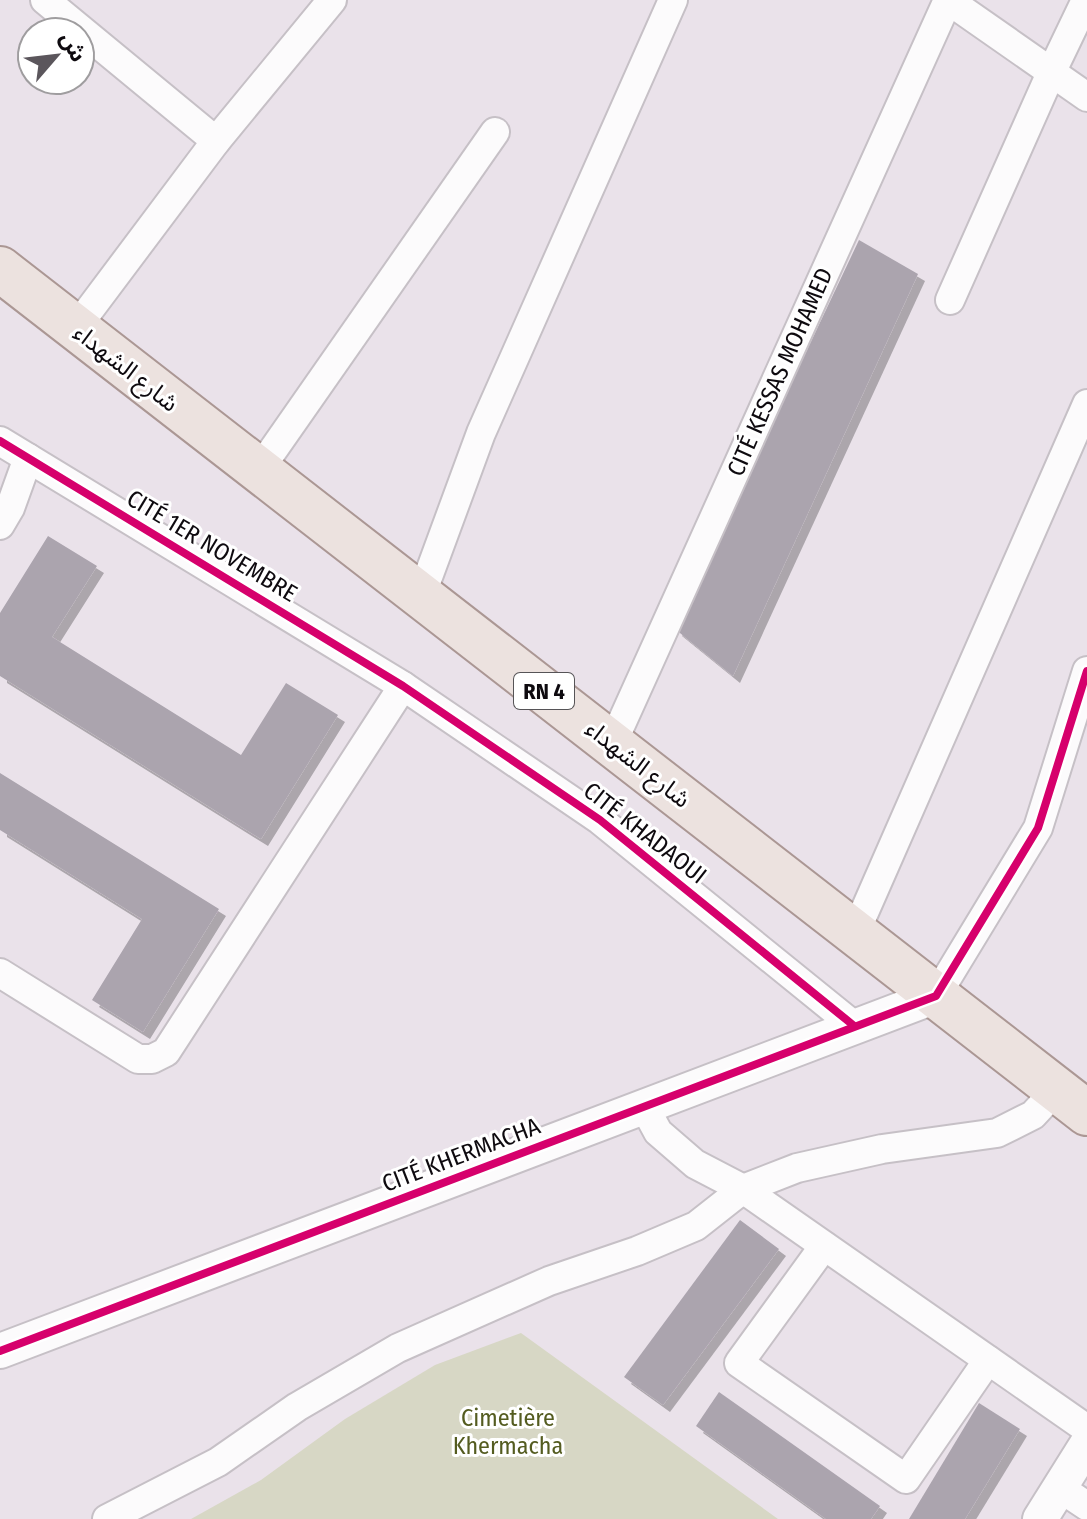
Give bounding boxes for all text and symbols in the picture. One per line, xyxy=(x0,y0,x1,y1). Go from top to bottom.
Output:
north arrow xyxy=(16,16,96,96)
text: ش xyxy=(54,27,92,66)
street label: CITÉ KESSAS MOHAMED xyxy=(721,263,839,481)
street label: شارع الشهداء xyxy=(66,318,184,420)
street label: CITÉ 1ER NOVEMBRE xyxy=(122,483,303,608)
road number: RN 4 xyxy=(514,673,574,709)
street label: شارع الشهداء xyxy=(578,714,696,816)
street label: CITÉ KHADAOUI xyxy=(578,776,713,890)
street label: CITÉ KHERMACHA xyxy=(378,1111,544,1198)
park label: Cimetière Khermacha xyxy=(453,1404,563,1460)

